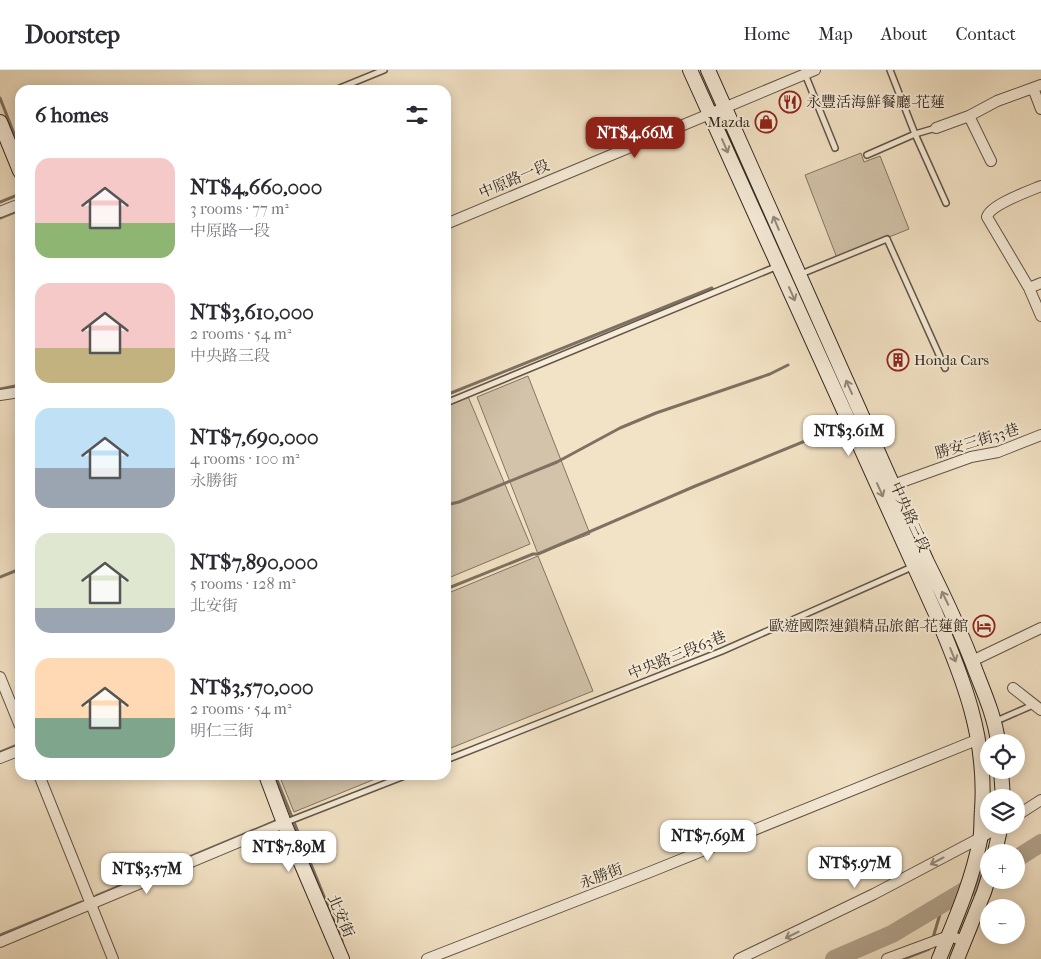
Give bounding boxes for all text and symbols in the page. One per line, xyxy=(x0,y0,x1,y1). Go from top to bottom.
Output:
text: Doorstep xyxy=(25,21,120,49)
text: Home xyxy=(743,24,790,45)
text: Map xyxy=(818,24,853,45)
text: About xyxy=(881,24,927,45)
text: Contact xyxy=(955,24,1016,45)
restaurant icon: 永豐活海鮮餐廳-花蓮 xyxy=(778,90,802,114)
place label: 永豐活海鮮餐廳-花蓮 xyxy=(806,93,945,111)
icon: filters xyxy=(403,101,431,129)
text: 6 homes xyxy=(35,103,109,127)
shop icon: Mazda xyxy=(754,110,778,134)
place label: Mazda xyxy=(708,113,751,131)
pin: NT$4.66M xyxy=(583,116,687,159)
text: NT$4.66M xyxy=(597,123,673,142)
one-way arrow xyxy=(720,138,730,153)
street label: 中原路一段 xyxy=(476,156,552,202)
text: NT$4,660,000 xyxy=(190,175,322,199)
icon: home xyxy=(75,178,135,238)
text: 3 rooms · 77 m² xyxy=(190,199,289,218)
one-way arrow xyxy=(770,216,780,231)
text: 中原路一段 xyxy=(190,221,270,240)
one-way arrow xyxy=(787,286,797,301)
text: NT$3,610,000 xyxy=(190,300,314,324)
icon: home xyxy=(75,303,135,363)
text: 2 rooms · 54 m² xyxy=(190,324,291,343)
text: 中央路三段 xyxy=(190,346,270,365)
building icon: Honda Cars xyxy=(886,348,910,372)
place label: Honda Cars xyxy=(914,351,990,369)
one-way arrow xyxy=(843,380,853,395)
pin: NT$3.61M xyxy=(797,414,901,457)
street label: 勝安三街33巷 xyxy=(933,420,1021,462)
text: NT$3.61M xyxy=(814,421,884,440)
text: NT$7,690,000 xyxy=(190,425,319,449)
icon: home xyxy=(75,428,135,488)
text: 4 rooms · 100 m² xyxy=(190,449,300,468)
text: 永勝街 xyxy=(190,471,238,490)
street label: 中央路三段 xyxy=(887,479,933,555)
one-way arrow xyxy=(875,482,885,497)
text: NT$7,890,000 xyxy=(190,550,318,574)
icon: home xyxy=(75,553,135,613)
text: 5 rooms · 128 m² xyxy=(190,574,296,593)
one-way arrow xyxy=(940,591,950,606)
text: 北安街 xyxy=(190,596,238,615)
hotel icon: 歐遊國際連鎖精品旅館-花蓮館 xyxy=(972,614,996,638)
place label: 歐遊國際連鎖精品旅館-花蓮館 xyxy=(769,617,968,635)
street label: 中央路三段63巷 xyxy=(625,627,729,683)
one-way arrow xyxy=(949,647,958,662)
text: NT$3,570,000 xyxy=(190,675,314,699)
icon: home xyxy=(75,678,135,738)
text: 2 rooms · 54 m² xyxy=(190,699,291,718)
text: 明仁三街 xyxy=(190,721,254,740)
map controls xyxy=(980,734,1025,944)
button: locate xyxy=(980,734,1025,779)
button: layers xyxy=(980,789,1025,834)
pin: NT$7.69M xyxy=(656,820,760,862)
text: NT$7.69M xyxy=(671,826,745,845)
pin: NT$7.89M xyxy=(237,830,341,873)
text: NT$7.89M xyxy=(252,837,326,856)
button: + xyxy=(980,844,1025,889)
pin: NT$5.97M xyxy=(803,846,907,889)
pin: NT$3.57M xyxy=(95,852,199,895)
text: NT$5.97M xyxy=(819,853,891,872)
one-way arrow xyxy=(930,857,945,866)
text: NT$3.57M xyxy=(112,859,182,878)
street label: 永勝街 xyxy=(577,860,625,892)
street label: 北安街 xyxy=(324,892,358,940)
button: − xyxy=(980,899,1025,944)
one-way arrow xyxy=(785,930,800,940)

